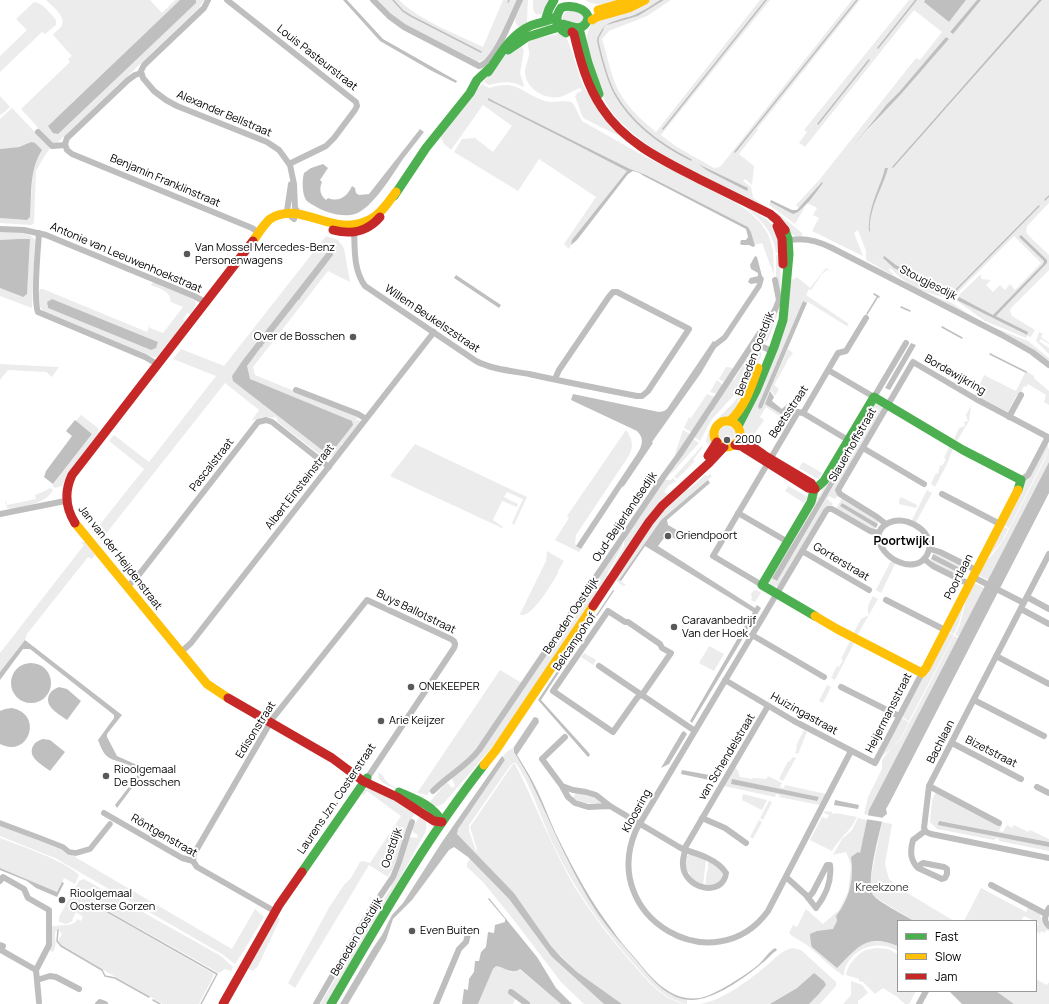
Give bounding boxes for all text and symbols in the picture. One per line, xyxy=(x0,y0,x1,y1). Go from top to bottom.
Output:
street label: Louis Pasteurstraat xyxy=(274,22,360,94)
street label: Alexander Bellstraat xyxy=(175,88,273,140)
street label: Benjamin Franklinstraat xyxy=(108,152,222,210)
street label: Antonie van Leeuwenhoekstraat xyxy=(48,220,204,296)
place label: Van Mossel Mercedes-Benz Personenwagens xyxy=(195,241,335,267)
marker: Van Mossel Mercedes-Benz Personenwagens xyxy=(182,249,192,259)
street label: Stougjesdijk xyxy=(897,263,959,303)
street label: Willem Beukelszstraat xyxy=(382,282,482,356)
street label: Beneden Oostdijk xyxy=(733,310,777,398)
place label: Over de Bosschen xyxy=(254,330,345,344)
marker: Over de Bosschen xyxy=(348,332,358,342)
street label: Bordewijkring xyxy=(922,352,988,398)
street label: Beetsstraat xyxy=(767,383,811,441)
street label: Slauerhoffstraat xyxy=(826,406,880,484)
place label: 2000 xyxy=(735,433,761,447)
marker: 2000 xyxy=(722,435,732,445)
street label: Pascalstraat xyxy=(187,436,237,494)
street label: Albert Einsteinstraat xyxy=(263,442,337,532)
street label: Oud-Beijerlandsedijk xyxy=(590,469,660,565)
street label: Jan van der Heijdenstraat xyxy=(75,503,165,613)
place label: Griendpoort xyxy=(676,529,737,543)
marker: Griendpoort xyxy=(663,531,673,541)
district label: Poortwijk I xyxy=(873,535,935,549)
street label: Gorterstraat xyxy=(811,540,871,584)
street label: Poortlaan xyxy=(942,552,976,602)
street label: Beneden Oostdijk xyxy=(541,575,601,657)
street label: Buys Ballotstraat xyxy=(374,587,458,637)
street label: Belcampohof xyxy=(551,610,599,674)
place label: Caravanbedrijf Van der Hoek xyxy=(682,614,756,640)
marker: Caravanbedrijf Van der Hoek xyxy=(669,622,679,632)
street label: Heijermansstraat xyxy=(863,671,915,755)
place label: ONEKEEPER xyxy=(419,680,480,694)
marker: ONEKEEPER xyxy=(406,682,416,692)
street label: Huizingastraat xyxy=(768,690,840,738)
street label: Edisonstraat xyxy=(233,699,279,761)
street label: van Schendelstraat xyxy=(696,711,758,803)
place label: Arie Keijzer xyxy=(389,714,445,728)
marker: Arie Keijzer xyxy=(376,716,386,726)
street label: Bachlaan xyxy=(924,718,958,766)
street label: Bizetstraat xyxy=(963,733,1019,771)
street label: Laurens Jzn. Costerstraat xyxy=(295,741,379,857)
place label: Rioolgemaal De Bosschen xyxy=(114,763,180,789)
marker: Rioolgemaal De Bosschen xyxy=(101,771,111,781)
street label: Kloosring xyxy=(620,787,654,835)
street label: Röntgenstraat xyxy=(129,812,199,860)
street label: Oostdijk xyxy=(379,826,405,870)
park label: Kreekzone xyxy=(855,881,909,895)
place label: Rioolgemaal Oosterse Gorzen xyxy=(70,887,155,913)
marker: Rioolgemaal Oosterse Gorzen xyxy=(57,895,67,905)
street label: Beneden Oostdijk xyxy=(328,895,386,979)
legend xyxy=(897,920,1037,992)
place label: Even Buiten xyxy=(420,924,479,938)
marker: Even Buiten xyxy=(407,926,417,936)
text: Fast xyxy=(935,928,959,945)
text: Slow xyxy=(935,948,961,965)
text: Jam xyxy=(935,968,957,985)

